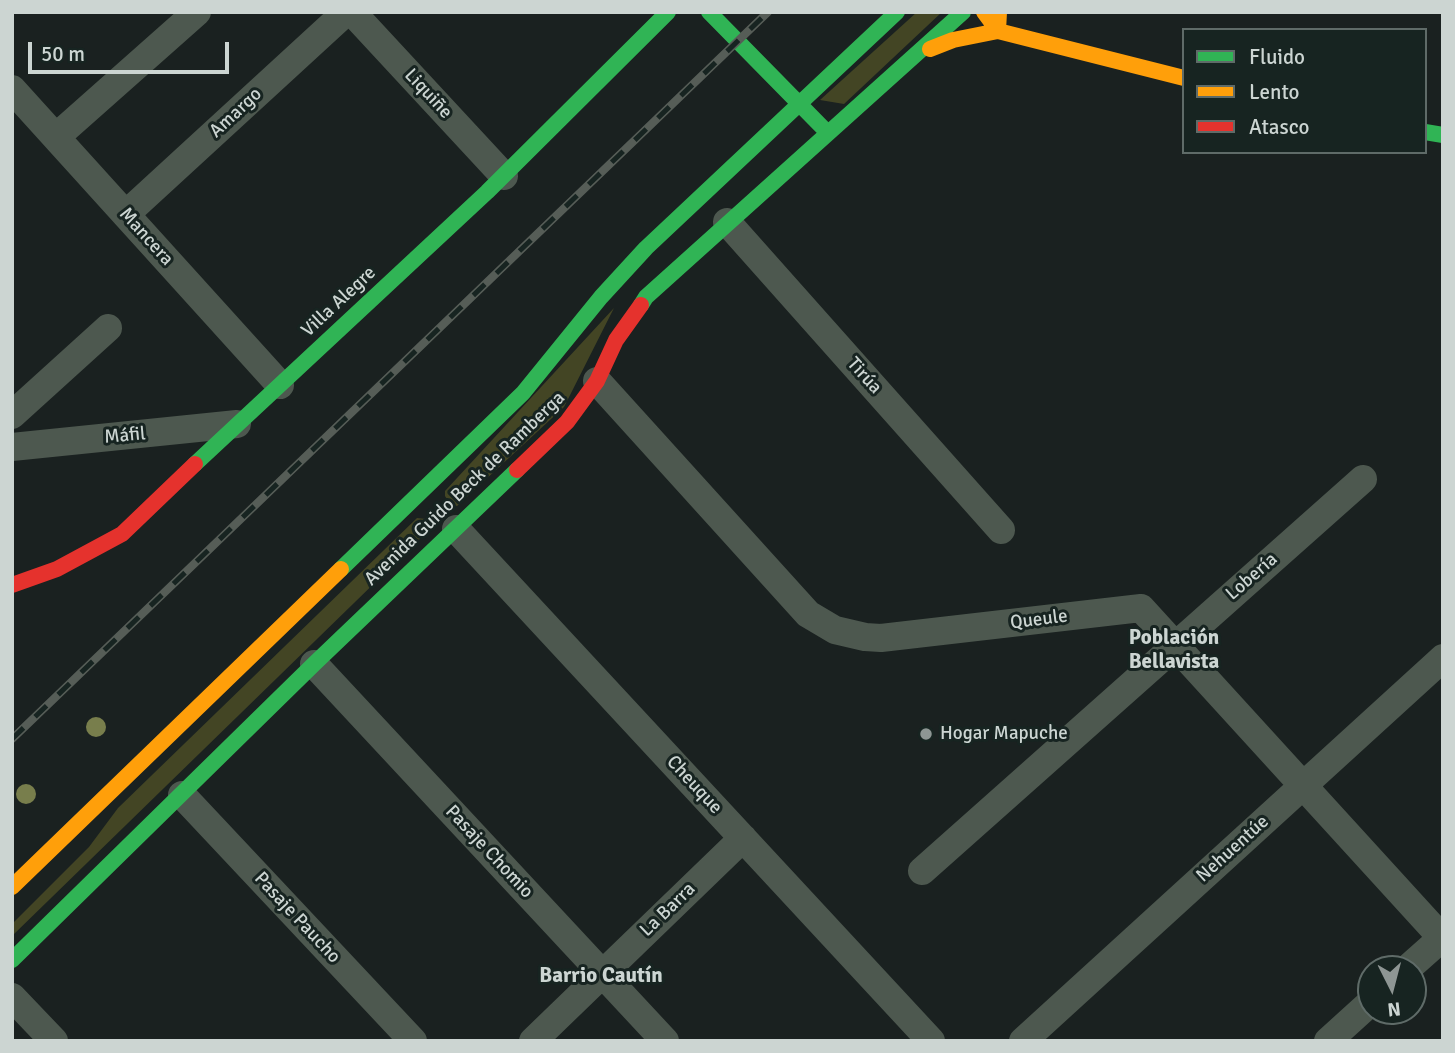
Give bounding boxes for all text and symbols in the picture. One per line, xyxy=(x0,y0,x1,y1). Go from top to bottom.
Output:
scale bar xyxy=(32,28,233,72)
legend xyxy=(1182,28,1427,154)
text: 50 m xyxy=(41,41,85,67)
text: Fluido xyxy=(1249,44,1305,70)
street label: Liquiñe xyxy=(399,64,457,124)
text: Lento xyxy=(1249,79,1299,105)
street label: Amargo xyxy=(205,83,267,143)
text: Atasco xyxy=(1249,114,1309,140)
street label: Mancera xyxy=(114,203,178,271)
street label: Villa Alegre xyxy=(297,262,381,342)
street label: Tirúa xyxy=(842,353,886,399)
street label: Avenida Guido Beck de Ramberga xyxy=(360,387,570,591)
street label: Máfil xyxy=(103,423,147,449)
street label: Lobería xyxy=(1222,548,1282,606)
street label: Queule xyxy=(1009,605,1069,635)
district label: Población Bellavista xyxy=(1129,625,1219,675)
place label: Hogar Mapuche xyxy=(940,723,1068,745)
marker: Hogar Mapuche xyxy=(918,726,934,742)
street label: Cheuque xyxy=(661,751,727,819)
street label: Pasaje Chomio xyxy=(440,801,538,903)
street label: Nehuentúe xyxy=(1192,811,1274,887)
street label: Pasaje Paucho xyxy=(249,868,345,968)
street label: La Barra xyxy=(636,878,700,942)
north arrow xyxy=(1357,955,1427,1025)
district label: Barrio Cautín xyxy=(539,963,663,989)
text: N xyxy=(1386,996,1402,1022)

